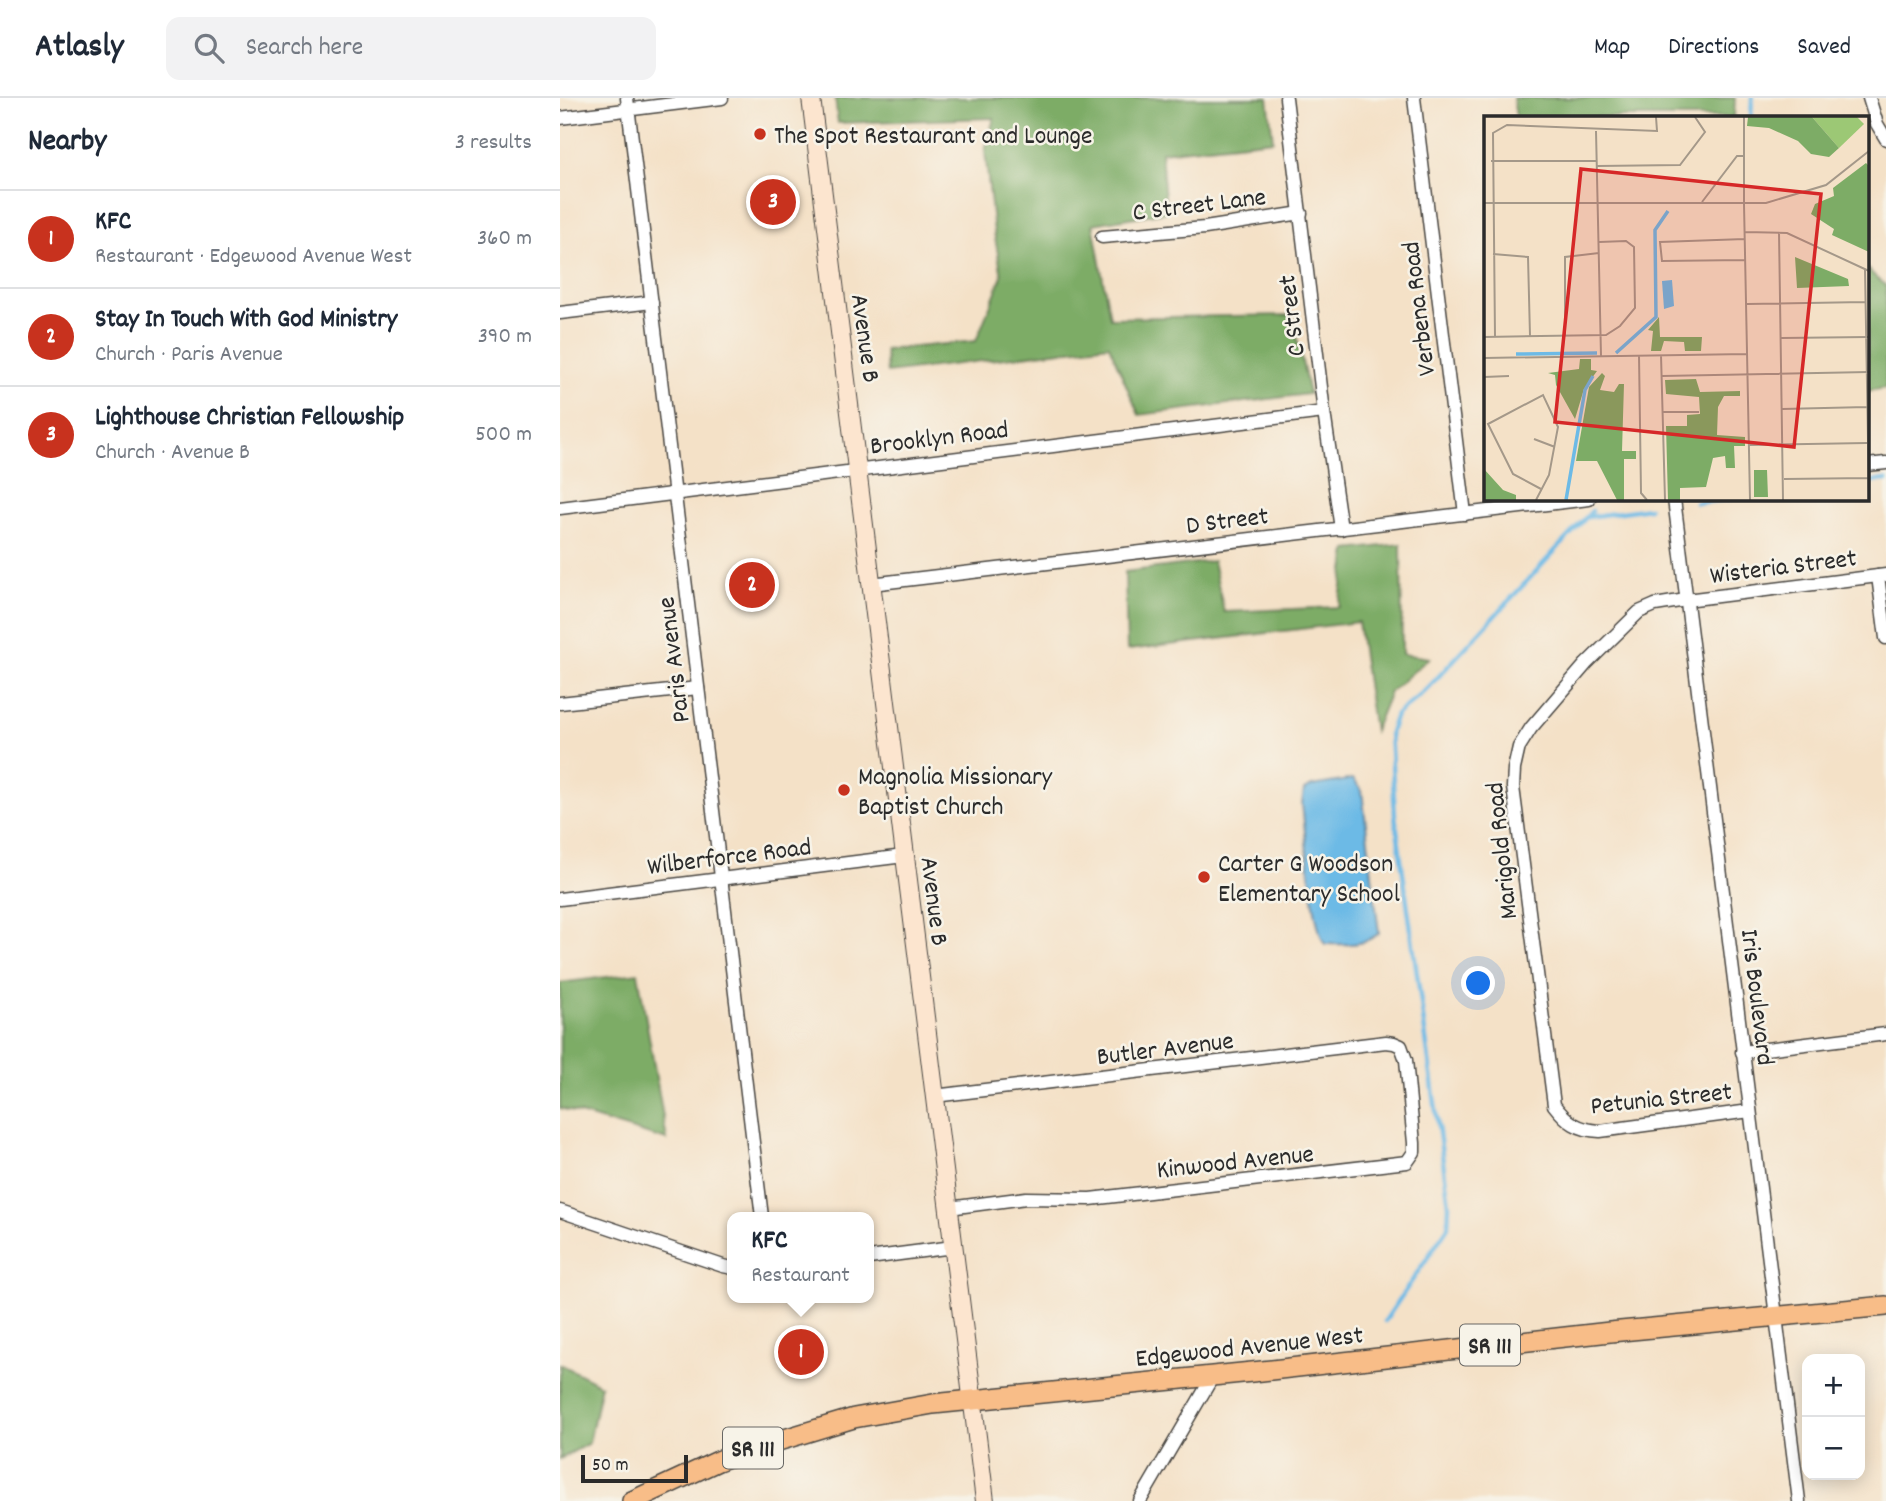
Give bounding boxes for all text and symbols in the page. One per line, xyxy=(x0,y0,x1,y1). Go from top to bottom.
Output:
search box xyxy=(166,17,656,80)
text: Atlasly xyxy=(35,25,124,72)
icon: search xyxy=(190,29,228,67)
text: Search here xyxy=(246,30,363,67)
text: Map xyxy=(1594,31,1630,65)
text: Directions xyxy=(1668,31,1759,65)
text: Saved xyxy=(1797,31,1851,65)
inset map xyxy=(1484,116,1868,500)
place label: The Spot Restaurant and Lounge xyxy=(774,119,1092,156)
text: Nearby xyxy=(28,122,106,165)
marker: The Spot Restaurant and Lounge xyxy=(752,126,768,142)
text: 3 results xyxy=(455,127,532,160)
pin: 3 xyxy=(750,176,796,228)
street label: C Street Lane xyxy=(1131,180,1268,233)
text: KFC xyxy=(95,204,131,241)
text: 1 xyxy=(48,223,54,256)
text: 360 m xyxy=(477,223,532,256)
street label: Verbena Road xyxy=(1394,239,1447,378)
text: Restaurant · Edgewood Avenue West xyxy=(95,241,412,274)
street label: C Street xyxy=(1270,272,1317,359)
street label: Avenue B xyxy=(839,292,888,385)
text: Stay In Touch With God Ministry xyxy=(95,302,397,339)
text: 2 xyxy=(46,321,56,354)
text: 390 m xyxy=(478,321,532,354)
text: Church · Paris Avenue xyxy=(95,339,283,372)
text: Lighthouse Christian Fellowship xyxy=(95,400,404,437)
street label: Brooklyn Road xyxy=(868,413,1011,466)
text: 3 xyxy=(46,419,56,452)
text: 500 m xyxy=(475,419,532,452)
text: Church · Avenue B xyxy=(95,437,250,470)
street label: D Street xyxy=(1184,499,1271,546)
street label: Wisteria Street xyxy=(1708,541,1859,596)
pin: 2 xyxy=(729,559,775,611)
street label: Paris Avenue xyxy=(649,595,702,725)
place label: Magnolia Missionary Baptist Church xyxy=(858,760,1053,827)
street label: Marigold Road xyxy=(1478,780,1529,921)
marker: Magnolia Missionary Baptist Church xyxy=(836,782,852,798)
street label: Wilberforce Road xyxy=(645,830,814,887)
place label: Carter G Woodson Elementary School xyxy=(1218,847,1400,914)
street label: Avenue B xyxy=(909,855,956,948)
marker: Carter G Woodson Elementary School xyxy=(1196,869,1212,885)
street label: Iris Boulevard xyxy=(1729,927,1782,1068)
your location xyxy=(1461,966,1495,1000)
street label: Butler Avenue xyxy=(1095,1024,1236,1077)
street label: Petunia Street xyxy=(1589,1075,1734,1126)
street label: Kinwood Avenue xyxy=(1155,1137,1316,1190)
popup xyxy=(727,1212,874,1303)
text: KFC xyxy=(751,1223,788,1260)
text: Restaurant xyxy=(751,1260,850,1293)
street label: Edgewood Avenue West xyxy=(1134,1318,1365,1379)
road number: SR 111 xyxy=(1460,1324,1520,1366)
pin: 1 xyxy=(778,1326,824,1378)
map controls xyxy=(1802,1354,1865,1480)
button: + xyxy=(1802,1354,1865,1417)
button: − xyxy=(1802,1417,1865,1480)
road number: SR 111 xyxy=(723,1428,783,1468)
scale bar xyxy=(581,1452,688,1484)
text: 50 m xyxy=(592,1453,629,1480)

